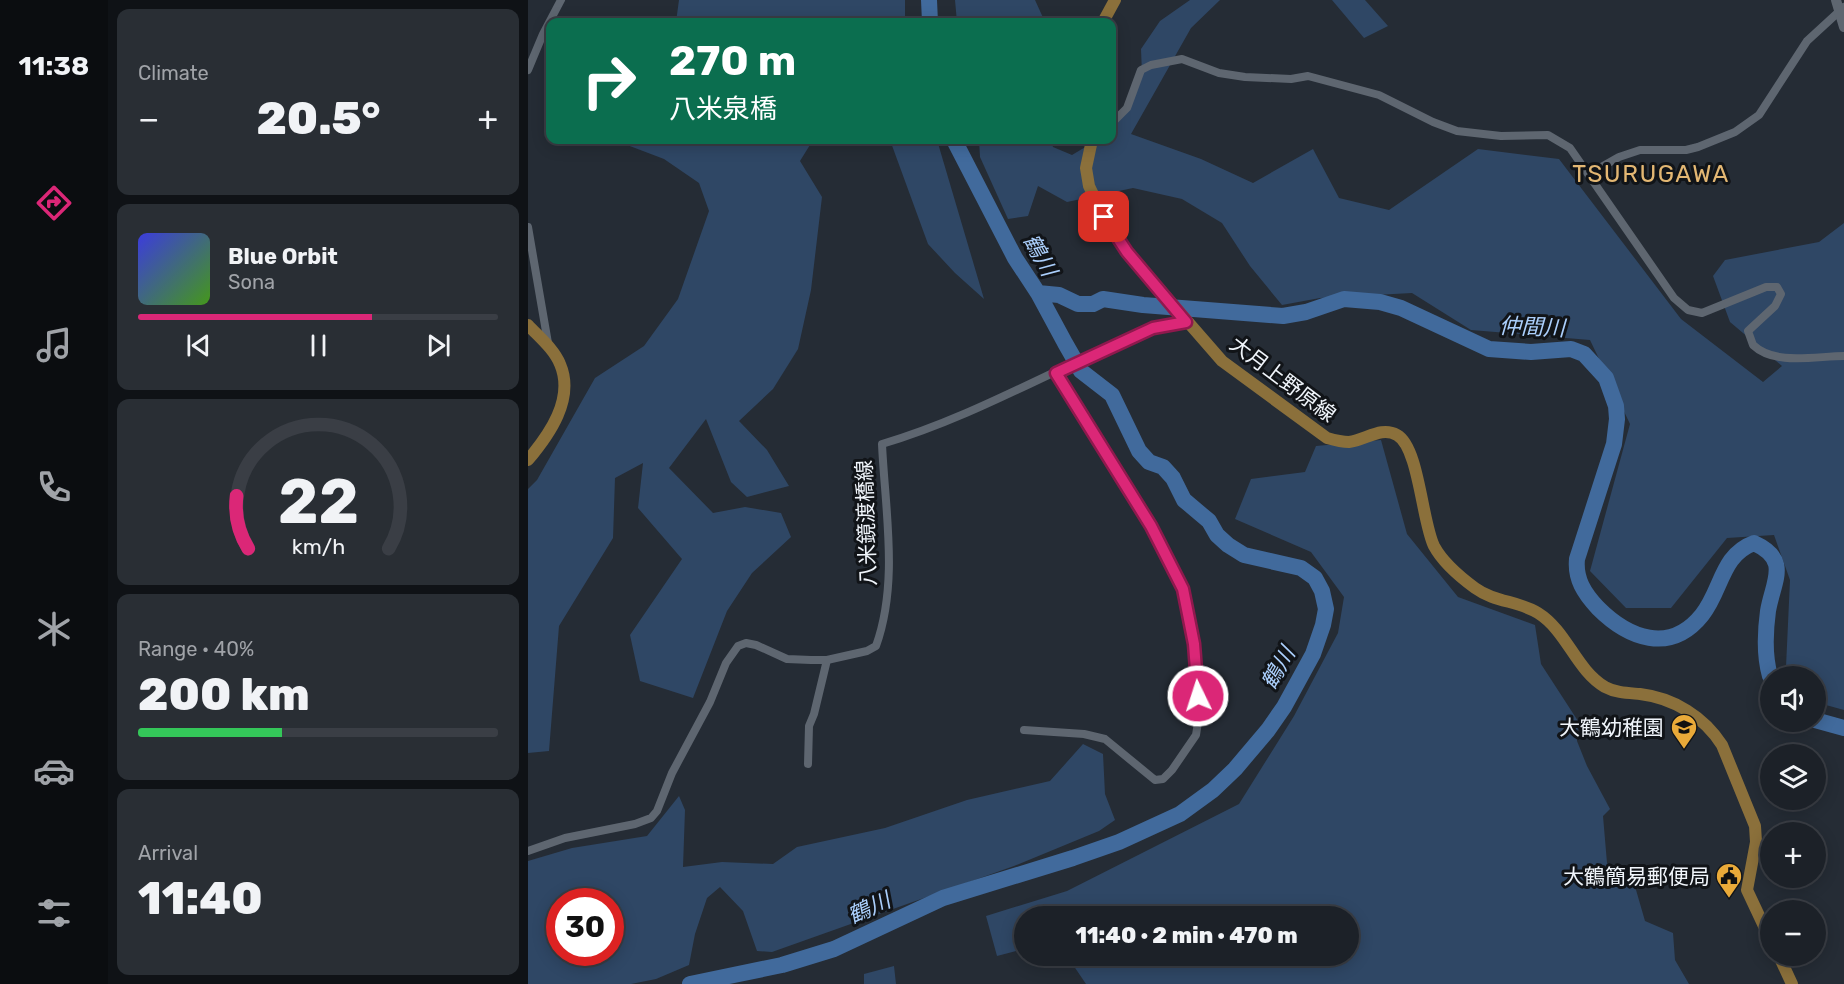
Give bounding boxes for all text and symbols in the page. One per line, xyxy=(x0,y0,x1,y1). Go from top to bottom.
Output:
text: 270 m xyxy=(669,36,796,86)
icon: right xyxy=(570,42,648,120)
text: 11:38 xyxy=(19,50,89,82)
text: Climate xyxy=(138,61,209,85)
text: 20.5° xyxy=(256,92,381,145)
text: 八米泉橋 xyxy=(669,93,777,125)
text: − xyxy=(138,99,159,138)
text: + xyxy=(477,99,498,138)
district label: TSURUGAWA xyxy=(1572,160,1730,188)
icon: directions xyxy=(33,182,75,224)
pin xyxy=(1078,191,1129,242)
icon: arrive xyxy=(1087,200,1120,233)
water label: 鶴川 xyxy=(1018,229,1063,283)
text: Blue Orbit xyxy=(228,243,338,270)
text: Sona xyxy=(228,270,275,294)
water label: 仲間川 xyxy=(1499,312,1567,342)
icon: music xyxy=(33,324,75,366)
icon: previous xyxy=(182,329,215,362)
icon: pause xyxy=(302,329,335,362)
icon: next xyxy=(422,329,455,362)
street label: 大月上野原線 xyxy=(1225,331,1341,427)
street label: 八米鏡渡橋線 xyxy=(851,460,881,586)
text: 22 xyxy=(277,465,359,539)
icon: phone xyxy=(33,466,75,508)
text: km/h xyxy=(291,534,345,559)
icon: climate xyxy=(33,608,75,650)
text: Range · 40% xyxy=(138,637,254,661)
water label: 鶴川 xyxy=(1255,640,1302,694)
position arrow xyxy=(1166,664,1230,728)
map controls xyxy=(1760,666,1826,966)
button: sound xyxy=(1760,666,1826,732)
text: 200 km xyxy=(138,668,310,721)
school or university icon: 大鶴幼稚園 xyxy=(1669,712,1699,750)
place label: 大鶴幼稚園 xyxy=(1559,715,1664,740)
button: layers xyxy=(1760,744,1826,810)
icon: car xyxy=(33,750,75,792)
button: + xyxy=(1760,822,1826,888)
text: Arrival xyxy=(138,841,198,865)
public building icon: 大鶴簡易郵便局 xyxy=(1714,861,1744,899)
place label: 大鶴簡易郵便局 xyxy=(1563,864,1710,889)
text: 11:40 xyxy=(138,872,263,925)
water label: 鶴川 xyxy=(843,886,896,930)
speed limit sign: 30 xyxy=(546,888,624,966)
icon: filters xyxy=(33,892,75,934)
button: − xyxy=(1760,900,1826,966)
text: 11:40 · 2 min · 470 m xyxy=(1075,922,1298,949)

